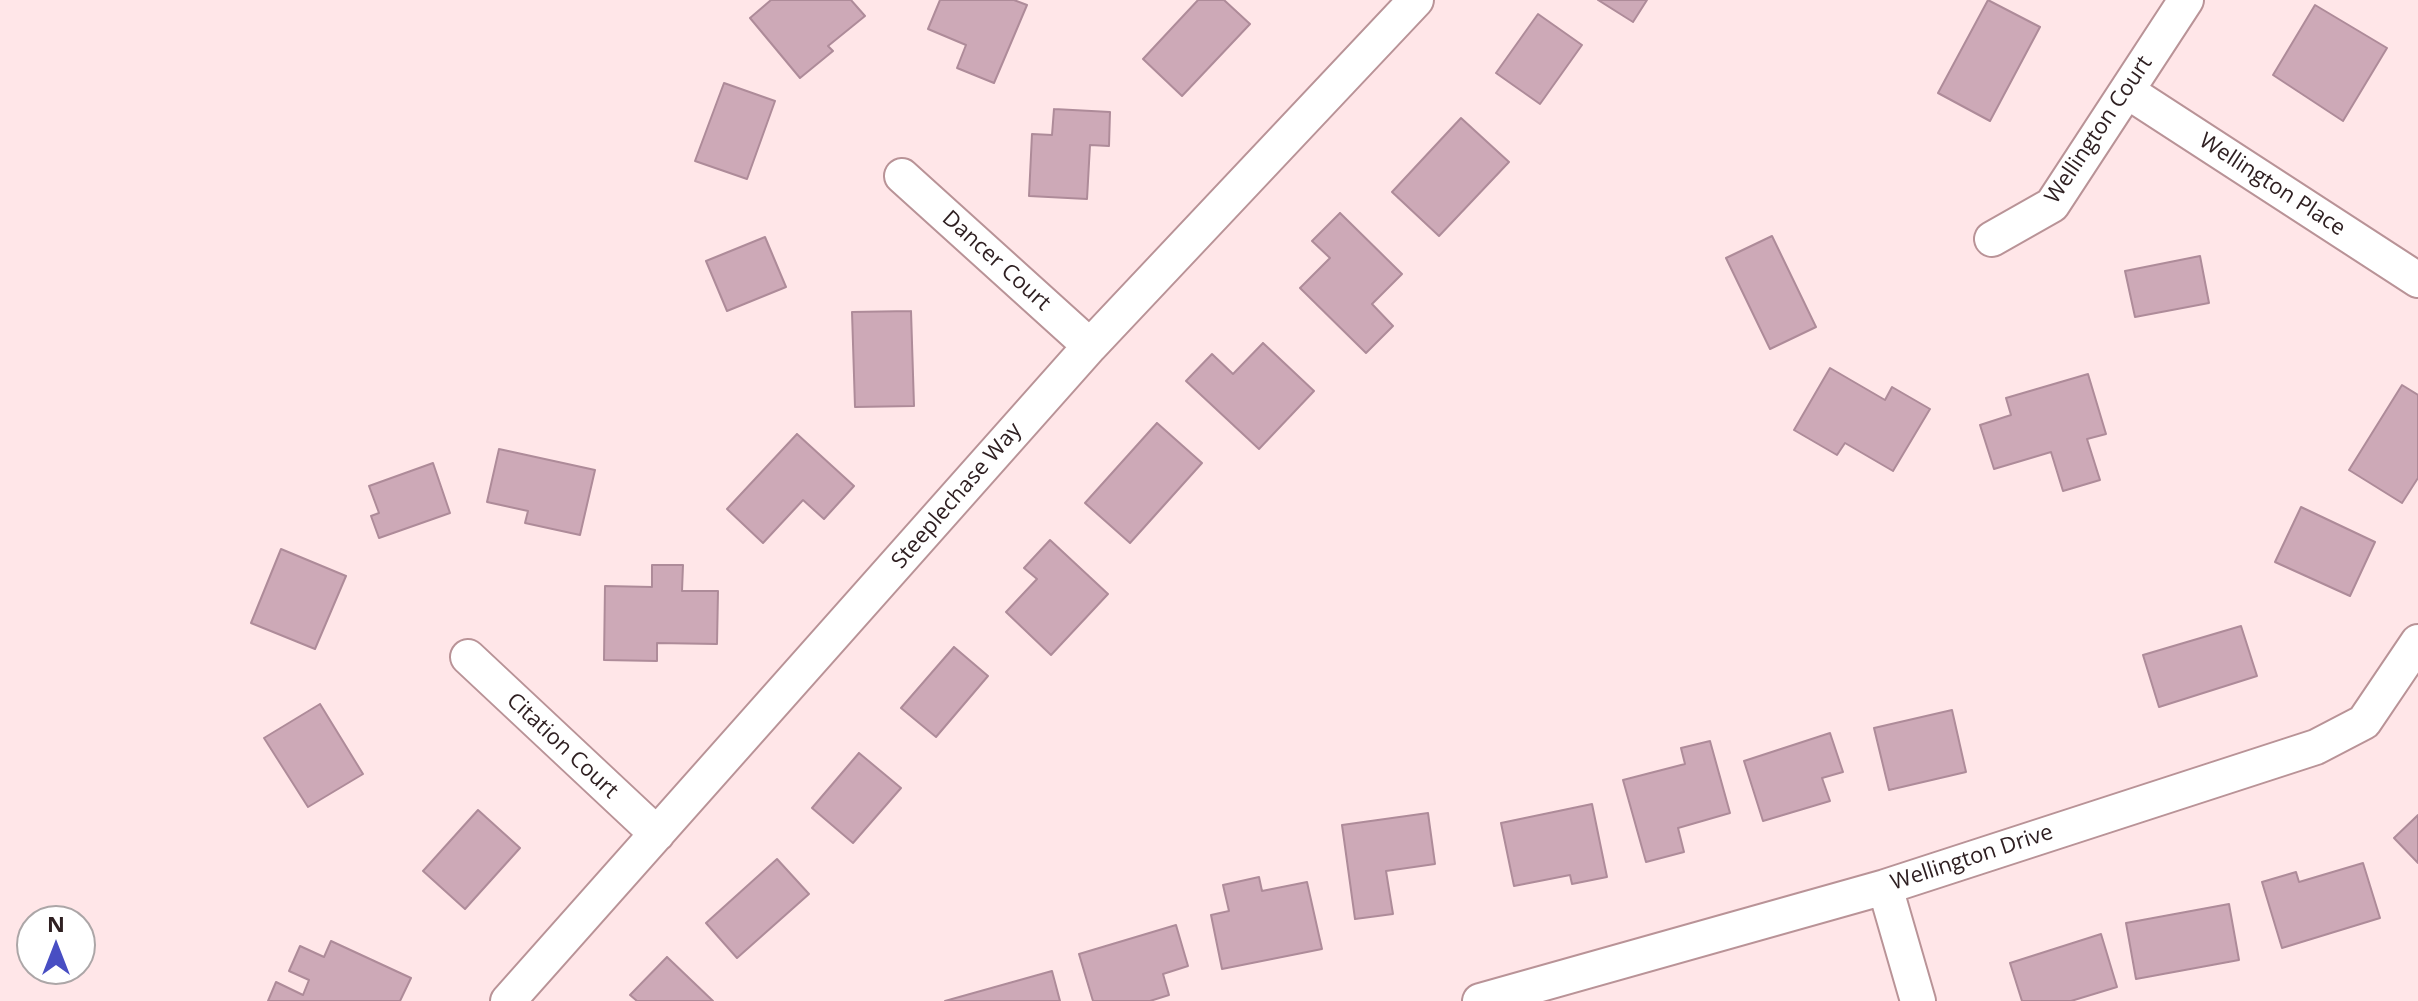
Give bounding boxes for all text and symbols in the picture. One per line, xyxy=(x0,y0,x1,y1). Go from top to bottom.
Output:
street label: Wellington Court xyxy=(2040,51,2158,209)
street label: Wellington Place xyxy=(2194,128,2350,242)
street label: Dancer Court xyxy=(936,205,1056,317)
street label: Steeplechase Way xyxy=(887,418,1027,574)
street label: Citation Court xyxy=(501,688,623,804)
street label: Wellington Drive xyxy=(1888,819,2056,897)
north arrow xyxy=(16,905,96,985)
text: N xyxy=(47,908,65,938)

